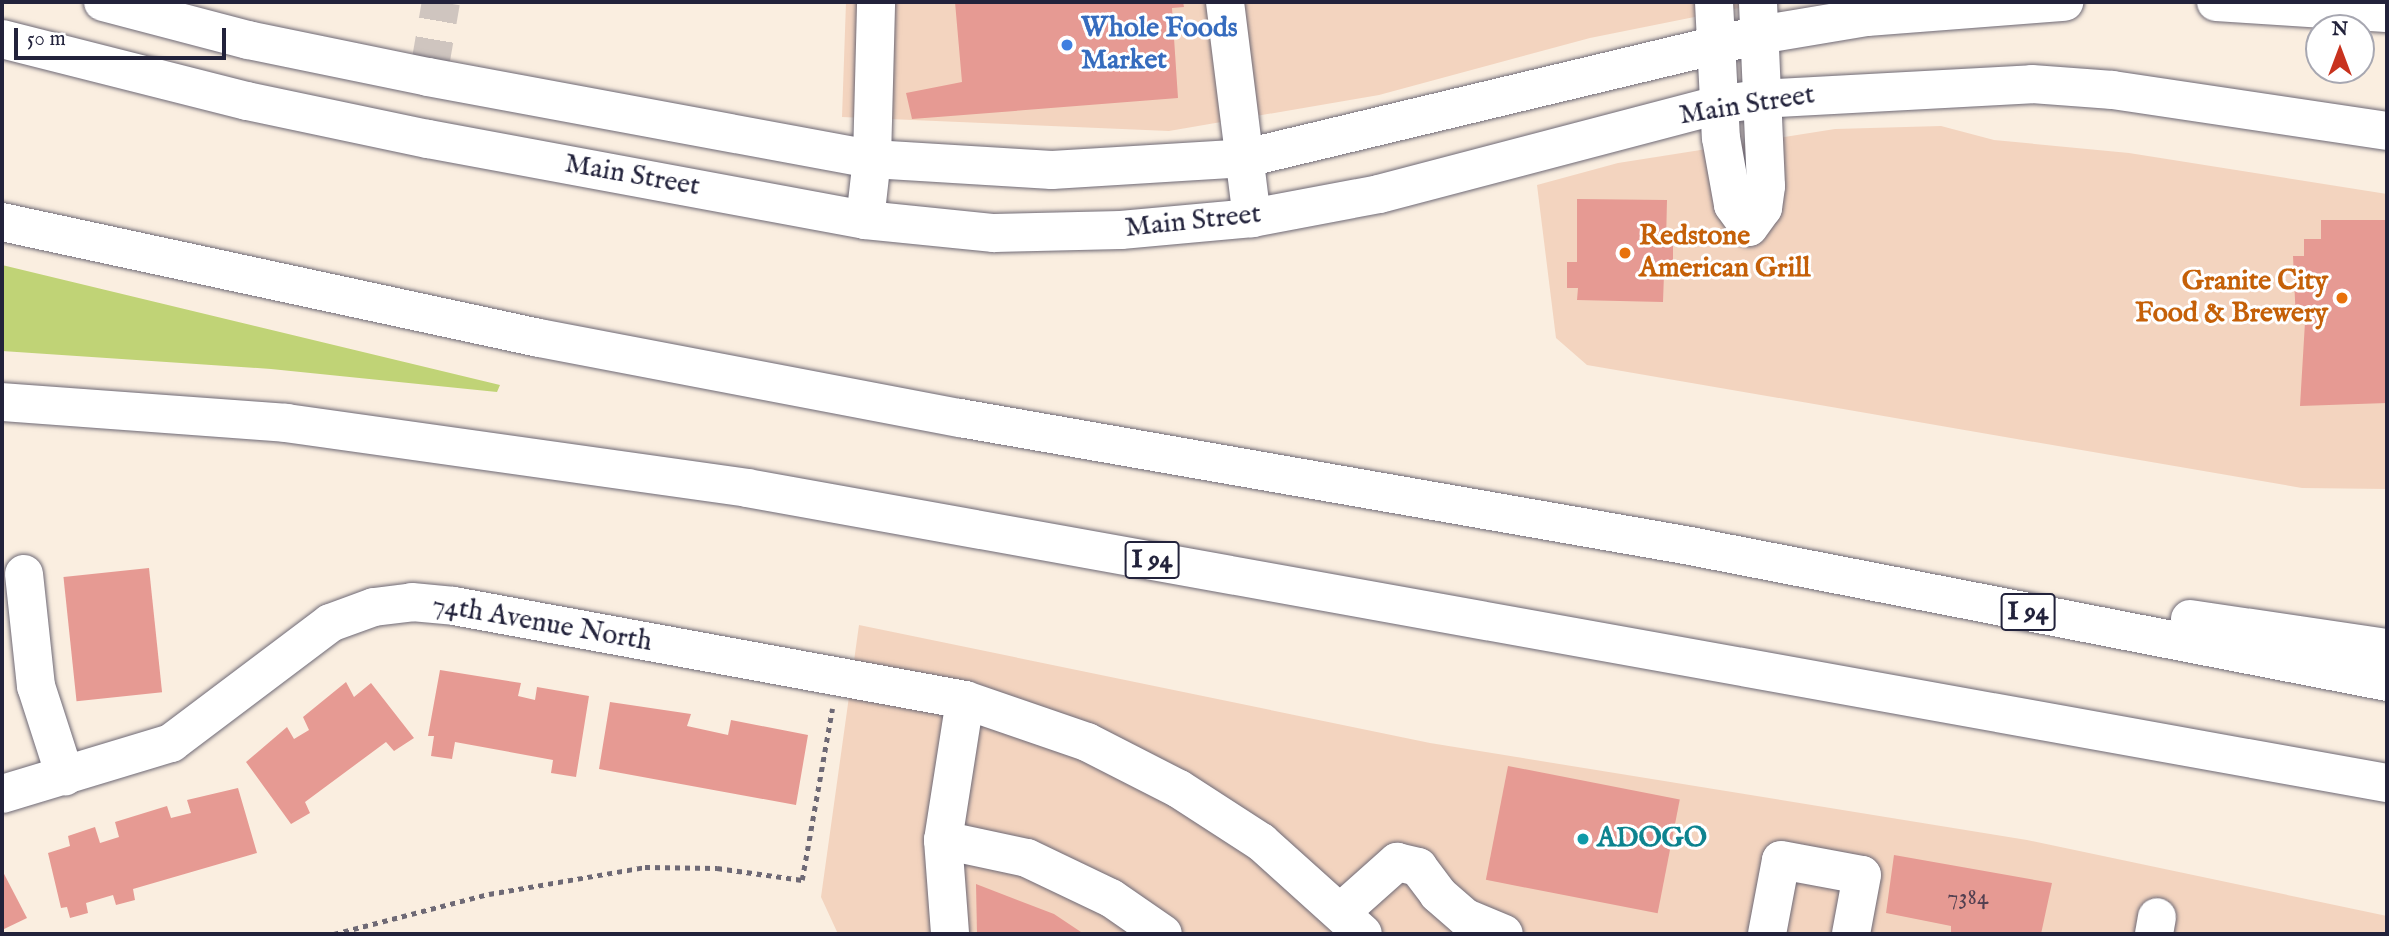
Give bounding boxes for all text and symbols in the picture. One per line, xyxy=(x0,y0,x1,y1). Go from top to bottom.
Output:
place label: Whole Foods Market xyxy=(1081,12,1238,78)
scale bar xyxy=(18,14,229,58)
north arrow xyxy=(2305,14,2375,84)
text: N xyxy=(2332,18,2348,42)
text: 50 m xyxy=(27,26,66,53)
marker: Whole Foods Market xyxy=(1059,37,1075,53)
street label: Main Street xyxy=(1677,79,1817,133)
street label: Main Street xyxy=(562,148,702,204)
street label: Main Street xyxy=(1123,198,1263,246)
place label: Redstone American Grill xyxy=(1639,220,1810,286)
marker: Redstone American Grill xyxy=(1617,245,1633,261)
place label: Granite City Food & Brewery xyxy=(2135,265,2328,331)
marker: Granite City Food & Brewery xyxy=(2334,290,2350,306)
road number: I 94 xyxy=(1124,538,1180,582)
street label: 74th Avenue North xyxy=(430,588,654,660)
road number: I 94 xyxy=(2000,590,2056,634)
place label: ADOGO xyxy=(1597,822,1707,856)
marker: ADOGO xyxy=(1575,831,1591,847)
house number: 7384 xyxy=(1947,884,1989,912)

